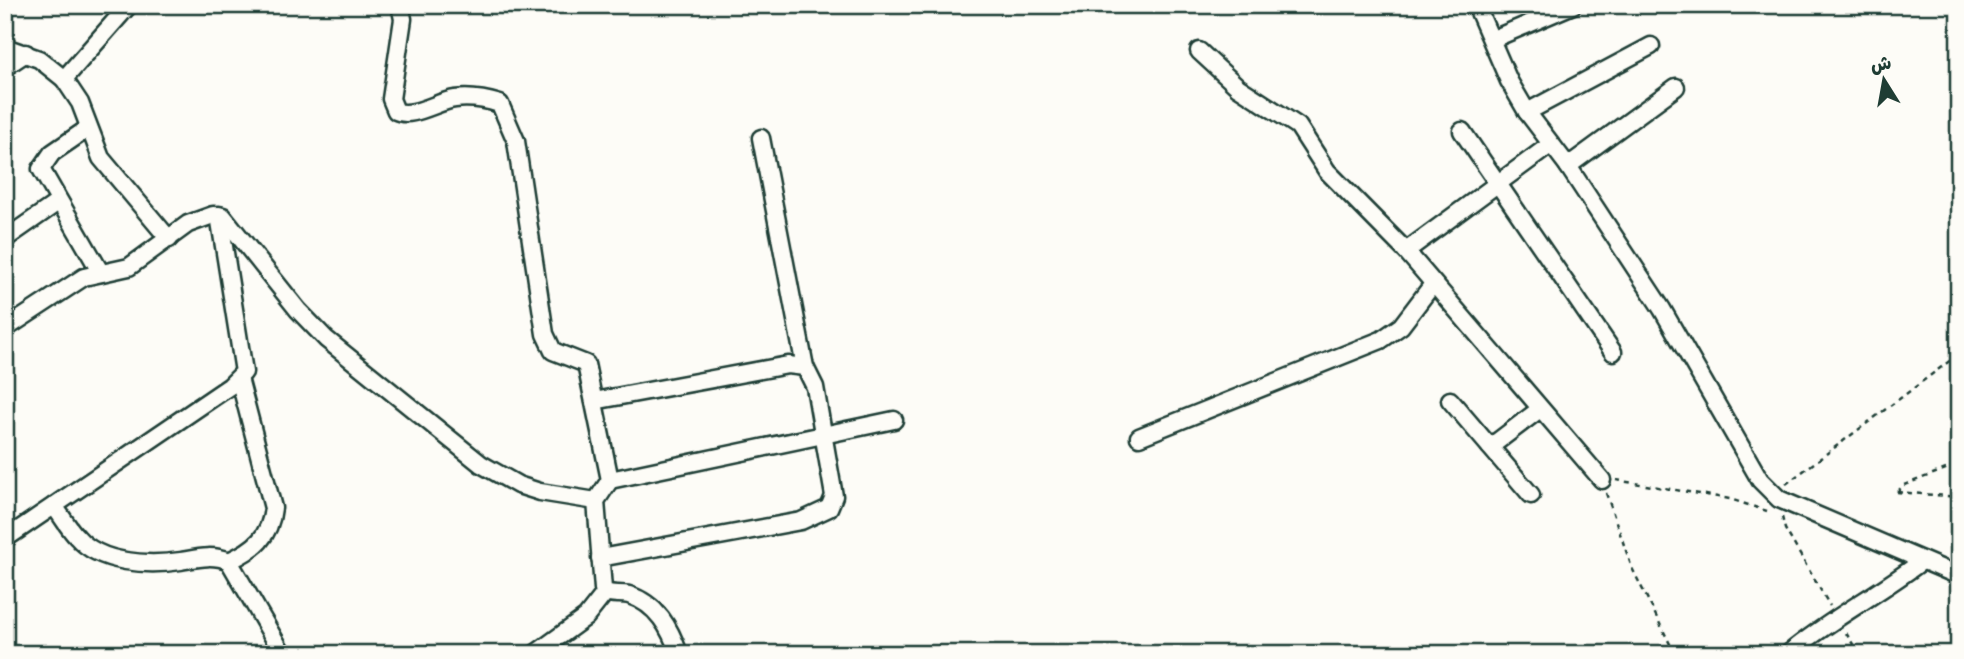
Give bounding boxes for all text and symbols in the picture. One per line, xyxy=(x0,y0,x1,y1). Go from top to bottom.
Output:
north arrow xyxy=(1848,46,1918,116)
text: ش xyxy=(1868,49,1894,82)

